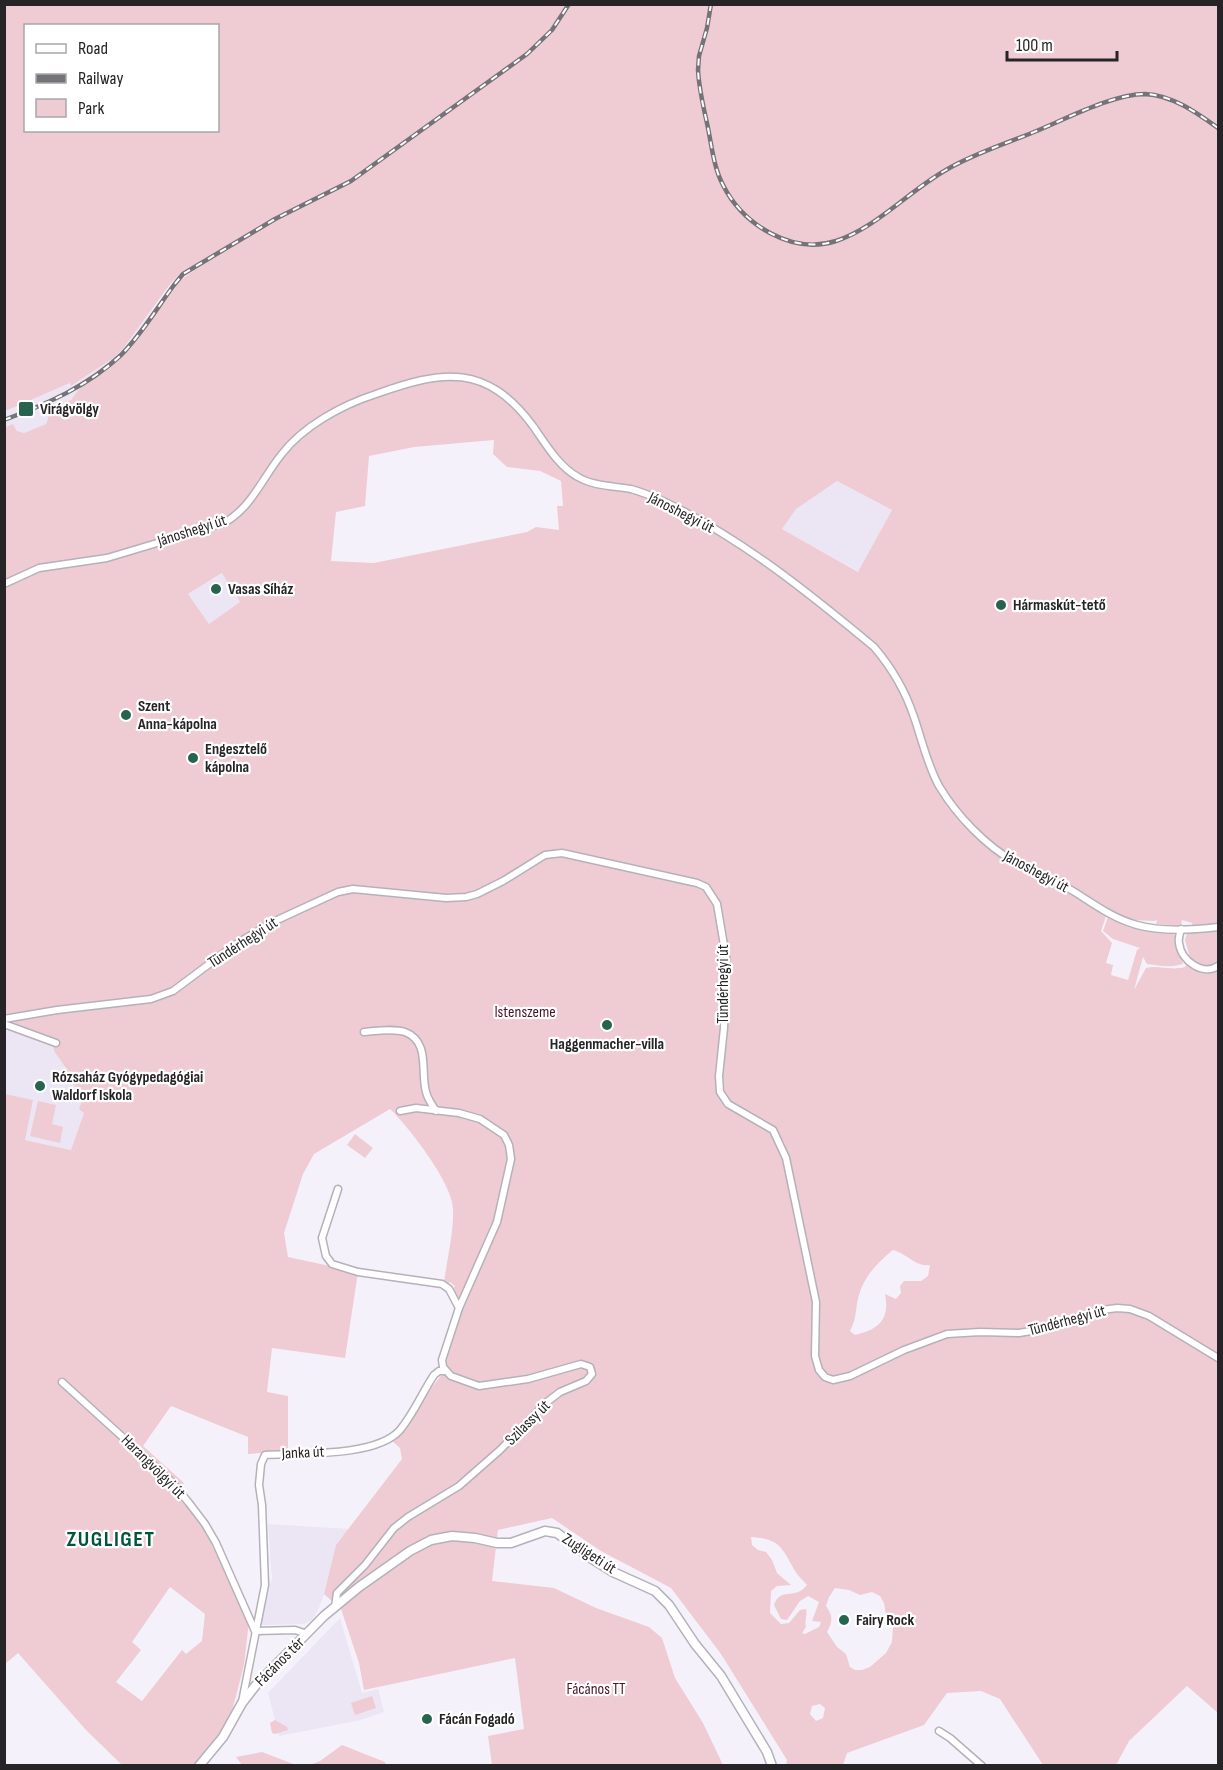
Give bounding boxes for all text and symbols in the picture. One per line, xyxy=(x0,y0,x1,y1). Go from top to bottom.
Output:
legend xyxy=(24,24,219,132)
scale bar xyxy=(1007,24,1116,62)
text: 100 m xyxy=(1016,35,1053,56)
text: Road xyxy=(78,38,108,59)
text: Railway xyxy=(78,68,123,89)
text: Park xyxy=(78,98,104,119)
marker: Virágvölgy xyxy=(17,400,35,418)
place label: Virágvölgy xyxy=(40,400,99,419)
street label: Jánoshegyi út xyxy=(644,488,717,538)
street label: Jánoshegyi út xyxy=(154,511,229,551)
place label: Vasas Síház xyxy=(228,580,293,599)
marker: Vasas Síház xyxy=(209,582,223,596)
place label: Hármaskút-tető xyxy=(1013,596,1106,615)
marker: Hármaskút-tető xyxy=(994,598,1008,612)
place label: Szent Anna-kápolna xyxy=(137,697,217,734)
marker: Szent Anna-kápolna xyxy=(119,708,133,722)
place label: Engesztelő kápolna xyxy=(205,740,267,777)
marker: Engesztelő kápolna xyxy=(186,751,200,765)
street label: Jánoshegyi út xyxy=(999,846,1072,897)
street label: Tündérhegyi út xyxy=(205,913,282,973)
street label: Tündérhegyi út xyxy=(714,944,733,1024)
park label: Istenszeme xyxy=(494,1003,556,1022)
marker: Haggenmacher-villa xyxy=(600,1018,614,1032)
place label: Haggenmacher-villa xyxy=(550,1035,664,1054)
place label: Rózsaház Gyógypedagógiai Waldorf Iskola xyxy=(52,1068,203,1105)
marker: Rózsaház Gyógypedagógiai Waldorf Iskola xyxy=(33,1079,47,1093)
street label: Tündérhegyi út xyxy=(1026,1302,1108,1340)
street label: Szilassy út xyxy=(501,1396,555,1450)
street label: Harangvölgyi út xyxy=(117,1431,189,1503)
street label: Janka út xyxy=(280,1442,325,1464)
district label: ZUGLIGET xyxy=(67,1526,155,1553)
street label: Zugligeti út xyxy=(558,1530,620,1579)
place label: Fairy Rock xyxy=(856,1611,915,1630)
marker: Fairy Rock xyxy=(837,1613,851,1627)
street label: Fácános tér xyxy=(251,1633,309,1691)
park label: Fácános TT xyxy=(566,1680,626,1699)
place label: Fácán Fogadó xyxy=(439,1710,515,1729)
marker: Fácán Fogadó xyxy=(420,1712,434,1726)

